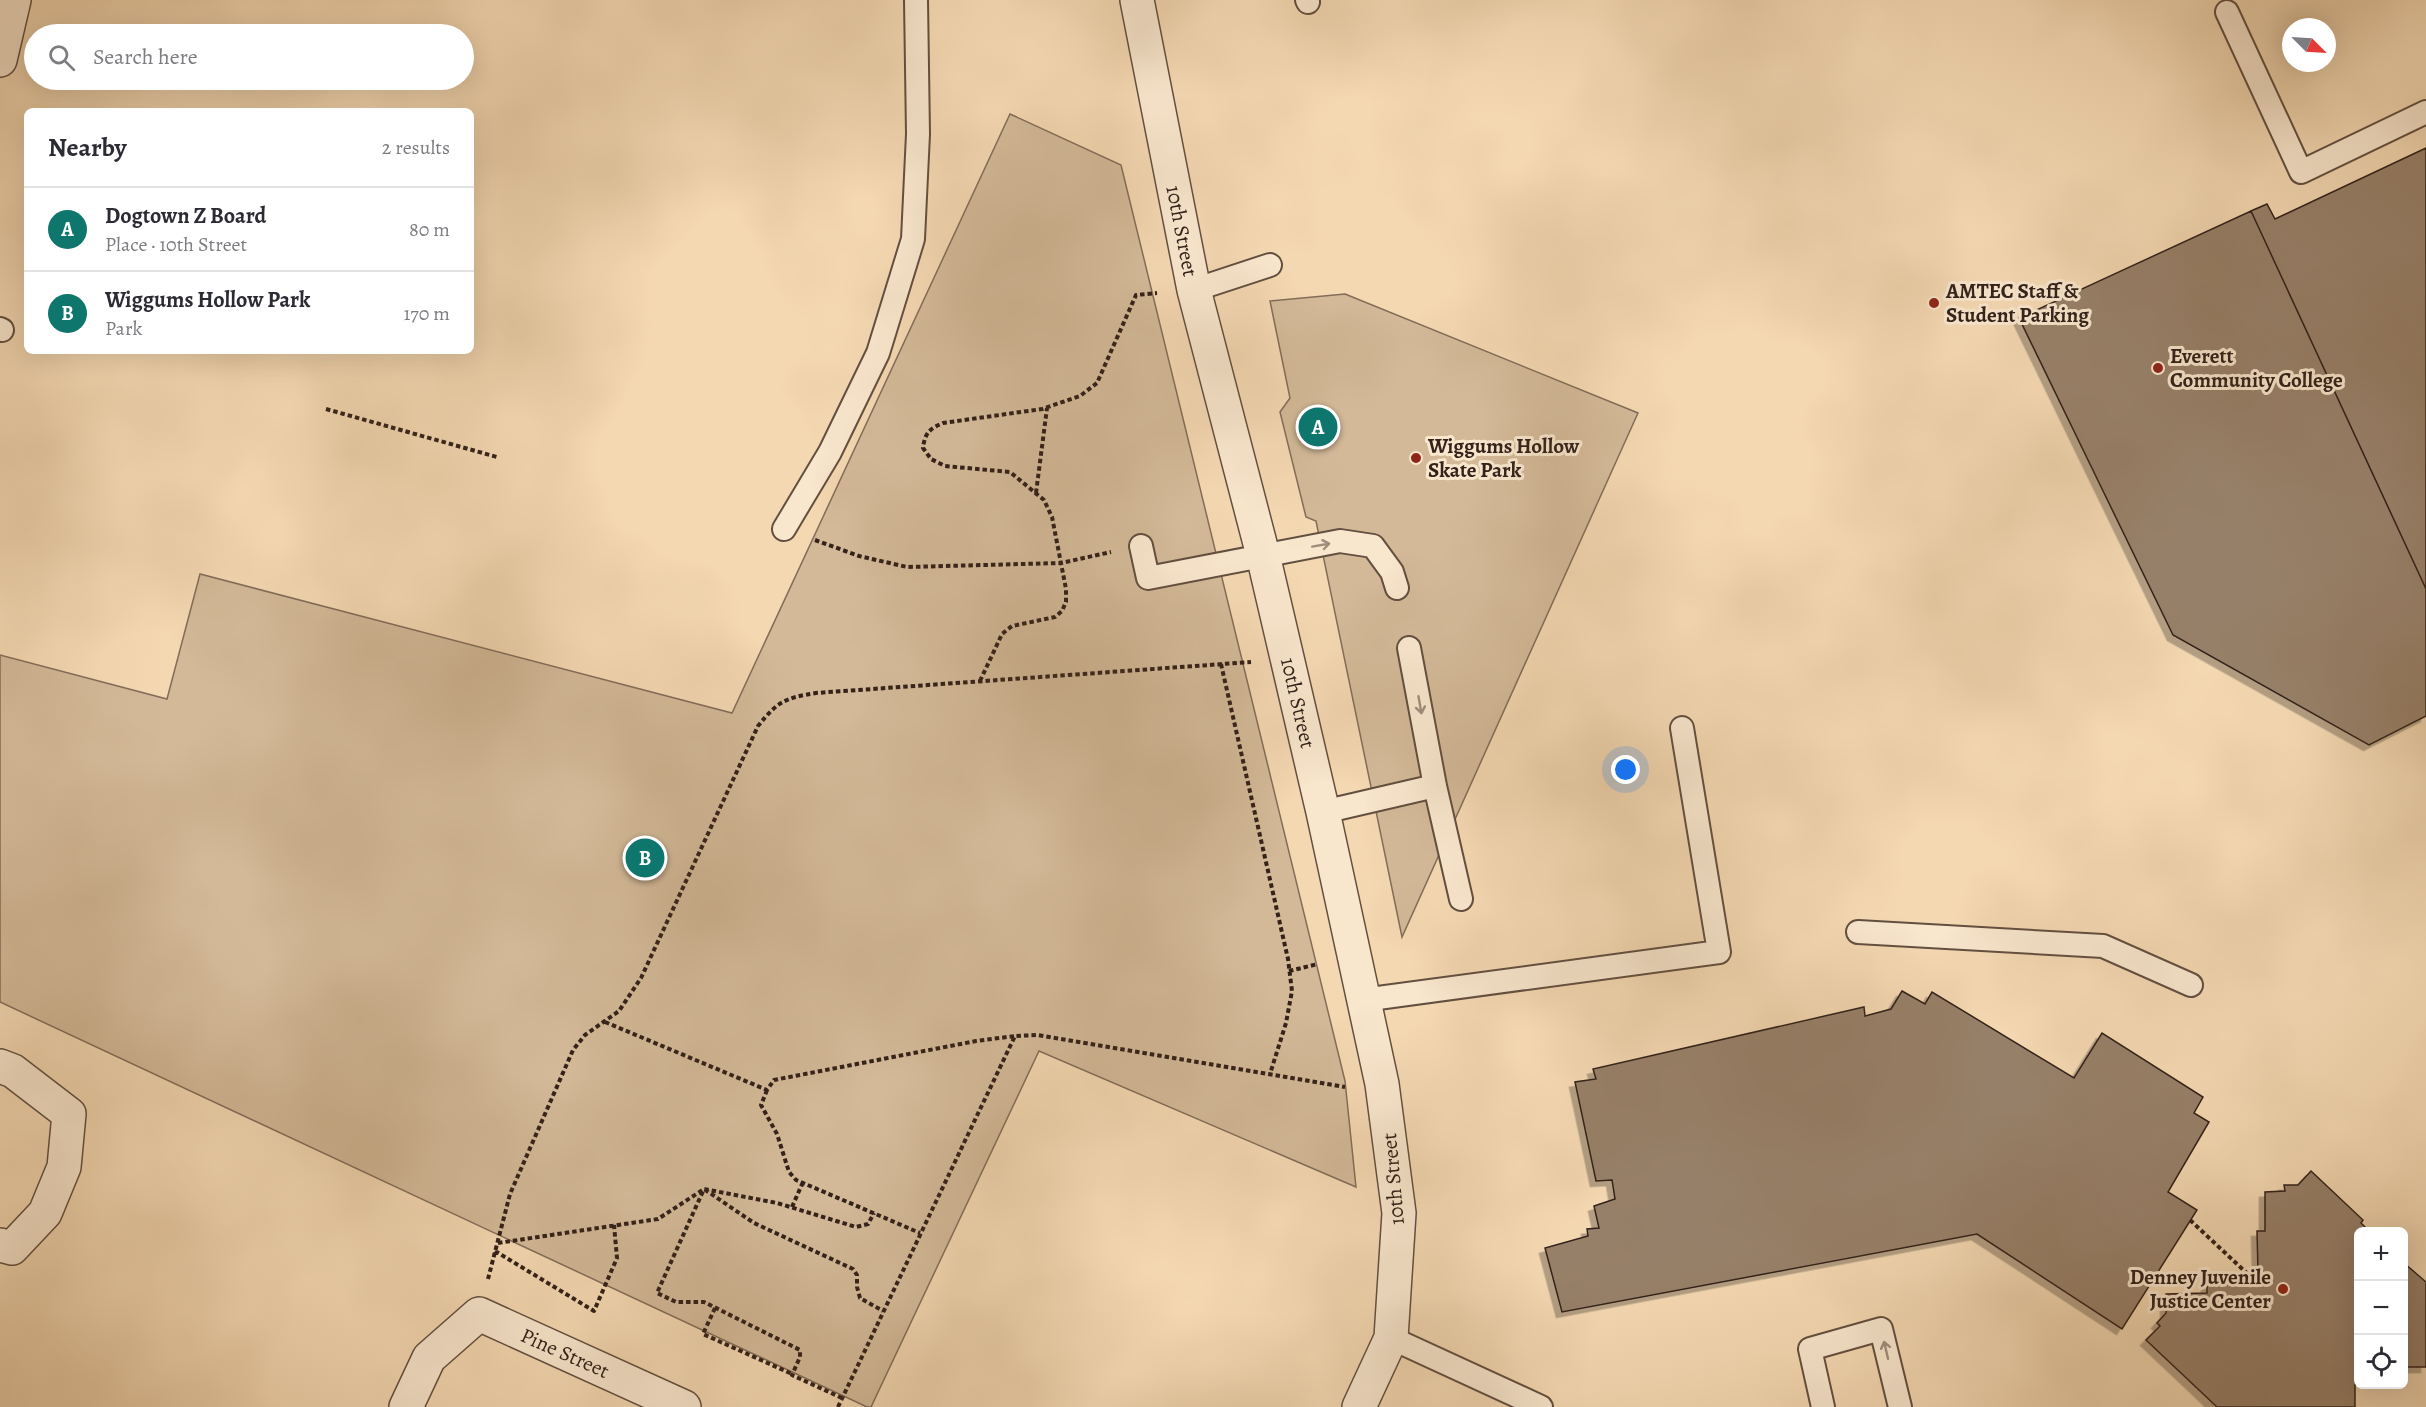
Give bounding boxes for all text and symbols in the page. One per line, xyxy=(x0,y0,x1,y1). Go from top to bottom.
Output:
north arrow xyxy=(2282,18,2336,72)
search box xyxy=(24,24,474,90)
icon: search xyxy=(45,41,78,74)
text: Search here xyxy=(93,42,198,72)
text: Nearby xyxy=(48,130,127,165)
text: 2 results xyxy=(382,134,450,161)
street label: 10th Street xyxy=(1159,183,1205,279)
text: Dogtown Z Board xyxy=(105,201,266,231)
text: A xyxy=(61,216,74,243)
text: 80 m xyxy=(409,216,450,243)
text: Place · 10th Street xyxy=(105,231,247,258)
place label: AMTEC Staff & Student Parking xyxy=(1945,277,2089,329)
text: Wiggums Hollow Park xyxy=(105,285,310,315)
marker: AMTEC Staff & Student Parking xyxy=(1927,296,1941,310)
text: B xyxy=(61,300,74,327)
text: 170 m xyxy=(404,300,450,327)
text: Park xyxy=(105,315,143,342)
place label: Everett Community College xyxy=(2170,342,2343,394)
marker: Everett Community College xyxy=(2151,361,2165,375)
pin: A xyxy=(1298,404,1338,450)
place label: Wiggums Hollow Skate Park xyxy=(1427,432,1580,484)
marker: Wiggums Hollow Skate Park xyxy=(1409,451,1423,465)
one-way arrow xyxy=(1310,539,1330,550)
street label: 10th Street xyxy=(1274,655,1322,751)
one-way arrow xyxy=(1415,695,1426,715)
your location xyxy=(1611,755,1640,784)
pin: B xyxy=(626,836,664,880)
street label: 10th Street xyxy=(1375,1132,1411,1226)
map controls xyxy=(2354,1227,2408,1389)
button: + xyxy=(2354,1227,2408,1281)
place label: Denney Juvenile Justice Center xyxy=(2130,1263,2271,1315)
button: − xyxy=(2354,1281,2408,1335)
marker: Denney Juvenile Justice Center xyxy=(2276,1282,2290,1296)
street label: Pine Street xyxy=(516,1321,614,1385)
button: locate xyxy=(2354,1335,2408,1389)
one-way arrow xyxy=(1880,1341,1891,1360)

